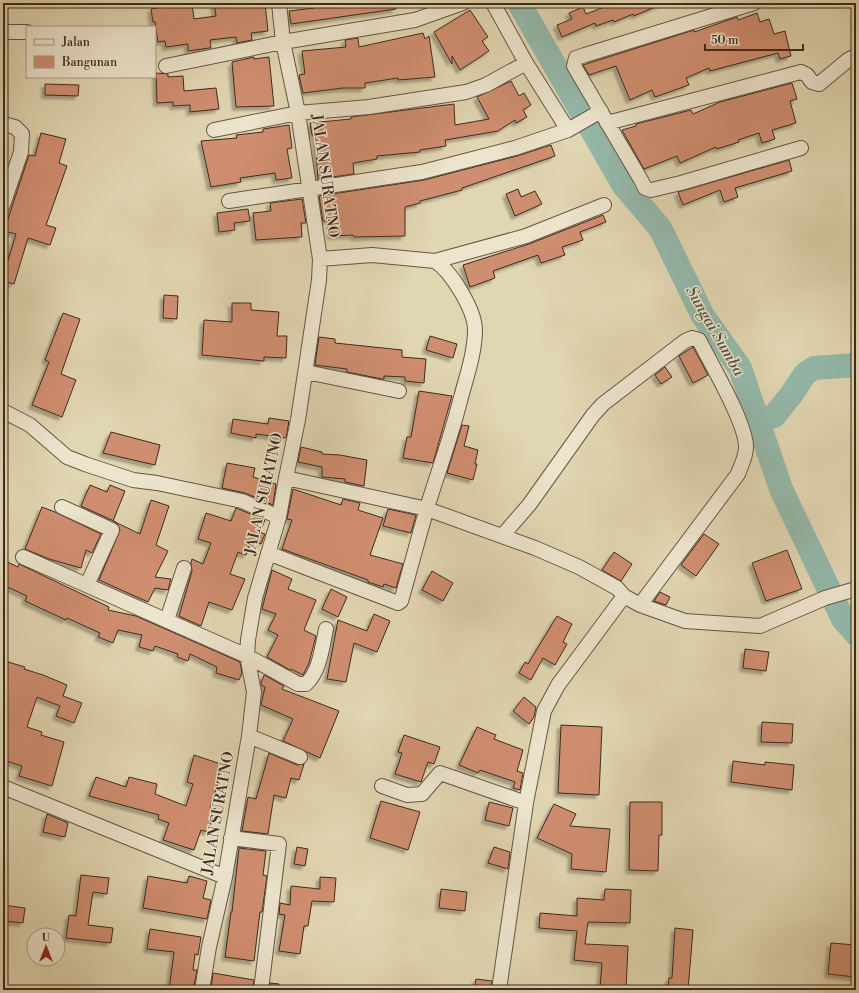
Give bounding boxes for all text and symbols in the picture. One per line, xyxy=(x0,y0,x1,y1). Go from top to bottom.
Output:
legend xyxy=(26,26,156,78)
scale bar xyxy=(705,26,803,52)
text: 50 m xyxy=(711,33,739,48)
text: Jalan xyxy=(61,35,90,50)
text: Bangunan xyxy=(61,55,117,70)
street label: JALAN SURATNO xyxy=(307,112,343,239)
water label: Sungai Sumba xyxy=(681,282,749,380)
street label: JALAN SURATNO xyxy=(241,431,287,558)
street label: JALAN SURATNO xyxy=(198,750,238,877)
north arrow xyxy=(26,927,66,967)
text: U xyxy=(42,931,51,945)

